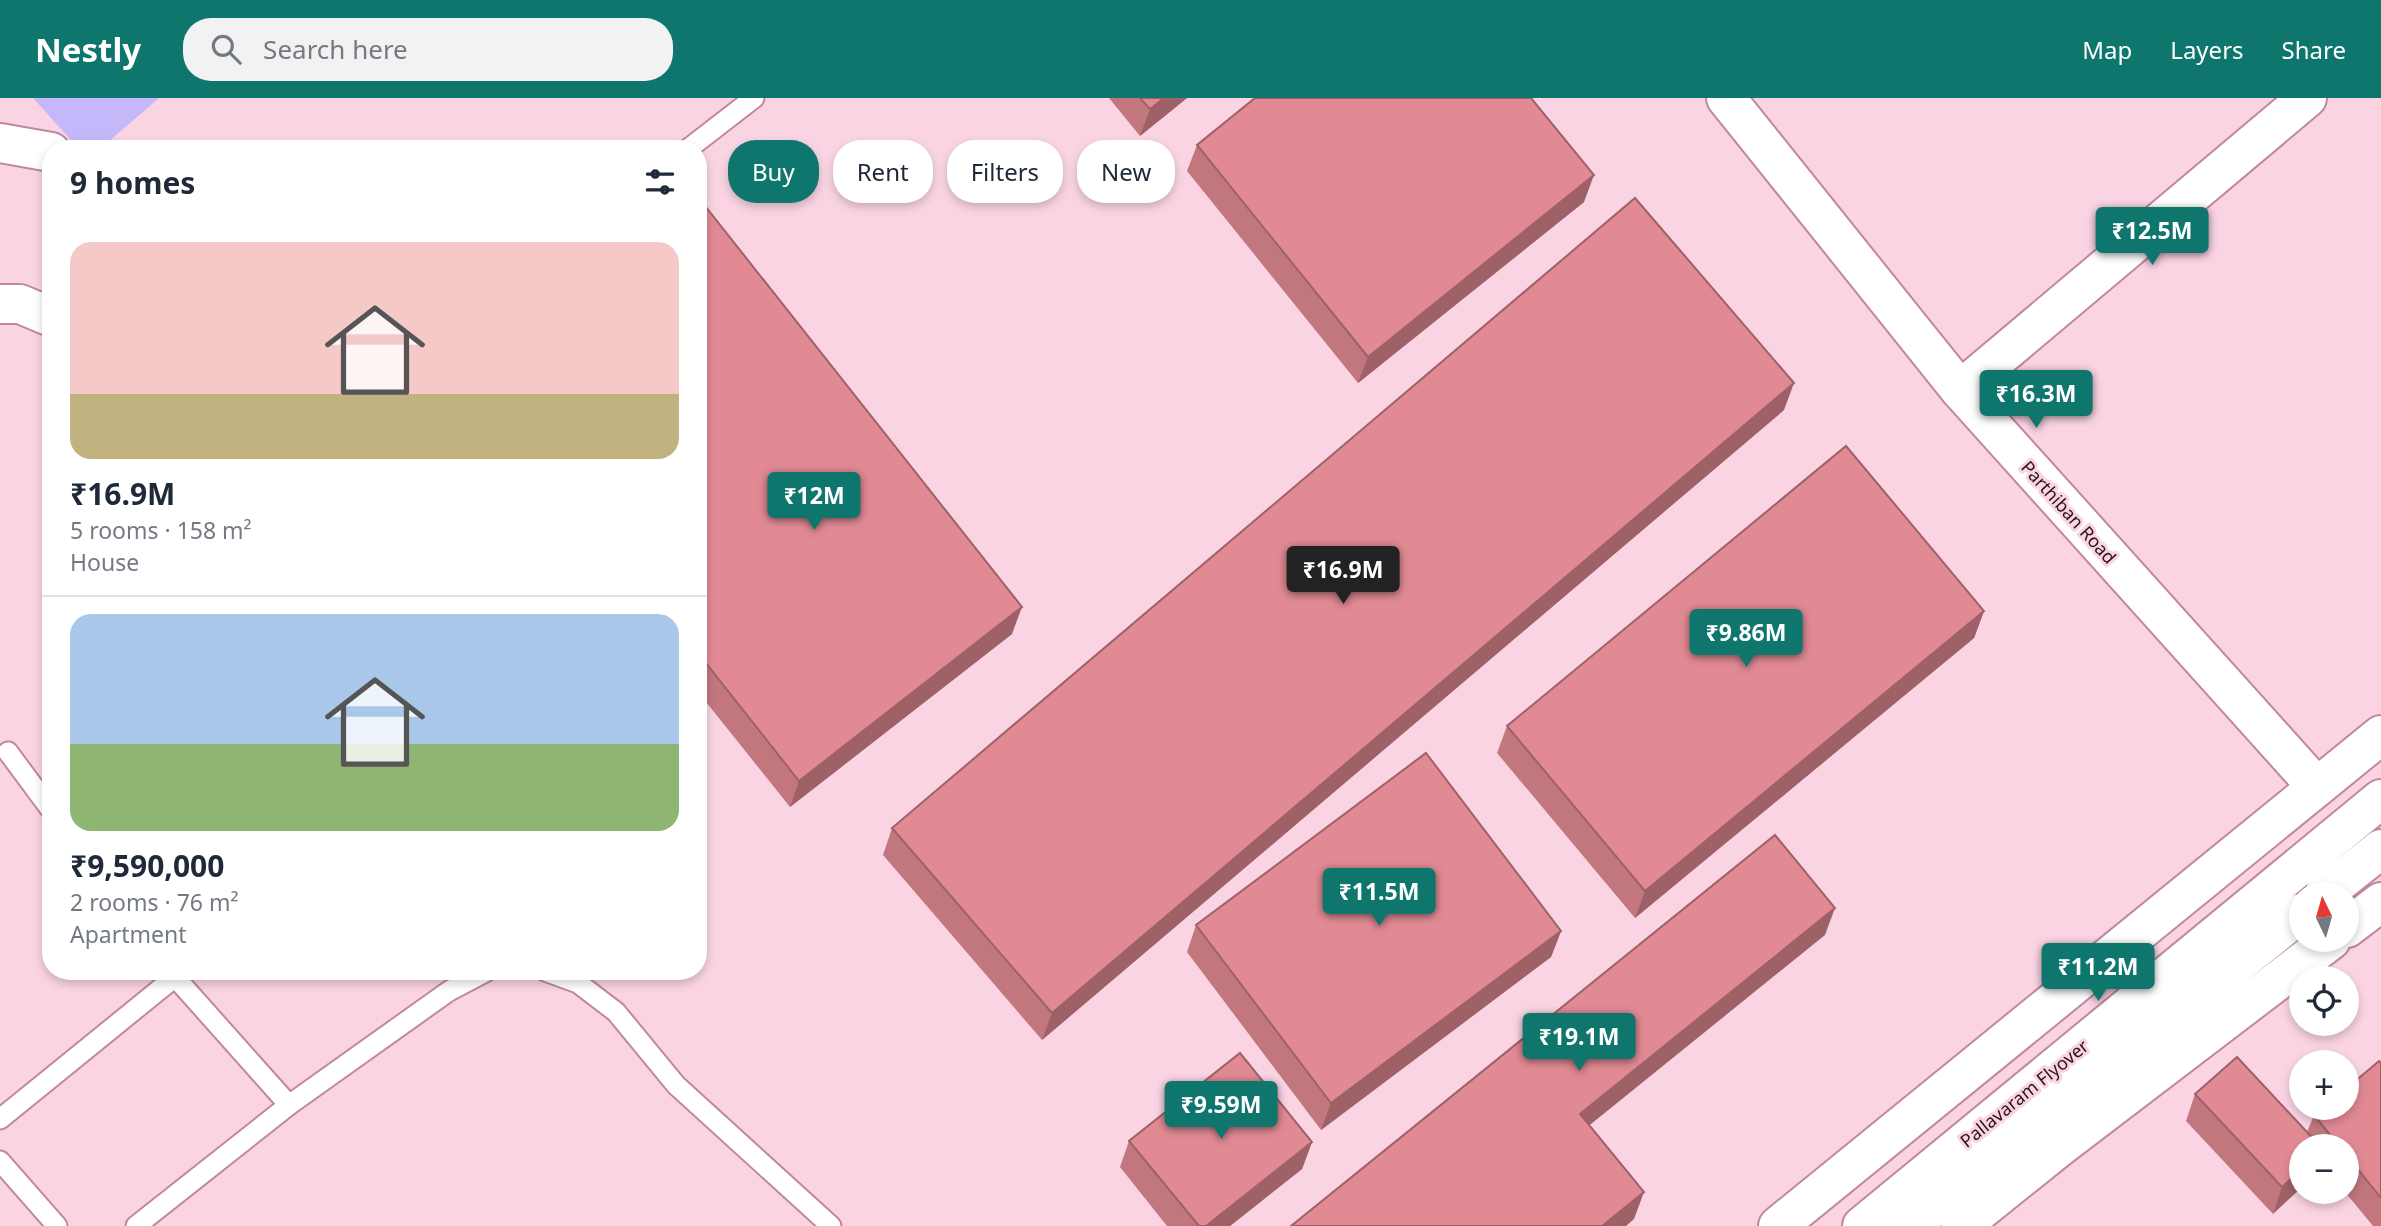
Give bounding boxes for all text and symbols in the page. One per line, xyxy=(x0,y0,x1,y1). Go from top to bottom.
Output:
search box xyxy=(183,18,673,81)
text: Nestly xyxy=(35,27,141,72)
icon: search xyxy=(207,30,245,68)
text: Search here xyxy=(263,31,408,67)
text: Map xyxy=(2082,33,2132,66)
text: Layers xyxy=(2170,33,2244,66)
text: Share xyxy=(2282,33,2346,66)
chip: Buy xyxy=(728,140,819,203)
chip: Rent xyxy=(833,140,933,203)
chip: Filters xyxy=(947,140,1063,203)
chip: New xyxy=(1077,140,1175,203)
text: 9 homes xyxy=(70,162,195,203)
icon: filters xyxy=(641,163,679,201)
pin: ₹12.5M xyxy=(2095,208,2209,267)
text: ₹12.5M xyxy=(2112,214,2192,246)
icon: home xyxy=(312,287,438,413)
pin: ₹16.3M xyxy=(1979,370,2093,430)
text: ₹16.3M xyxy=(1996,377,2076,409)
street label: Parthiban Road xyxy=(2016,455,2122,569)
pin: ₹12M xyxy=(773,472,855,532)
text: ₹16.9M xyxy=(70,473,175,514)
text: ₹12M xyxy=(783,479,845,511)
text: 5 rooms · 158 m² xyxy=(70,514,252,546)
text: House xyxy=(70,546,139,578)
pin: ₹16.9M xyxy=(1286,546,1400,606)
text: ₹16.9M xyxy=(1303,553,1383,585)
pin: ₹9.86M xyxy=(1689,610,1803,669)
text: ₹9.86M xyxy=(1706,616,1786,648)
icon: home xyxy=(312,659,438,785)
text: ₹9,590,000 xyxy=(70,845,224,886)
pin: ₹11.5M xyxy=(1322,868,1436,928)
text: ₹11.5M xyxy=(1339,875,1419,907)
north arrow xyxy=(2289,882,2359,952)
map controls xyxy=(2289,882,2359,1204)
text: 2 rooms · 76 m² xyxy=(70,886,239,918)
text: Apartment xyxy=(70,918,187,950)
pin: ₹11.2M xyxy=(2041,944,2155,1003)
text: ₹11.2M xyxy=(2058,950,2138,982)
button: locate xyxy=(2289,966,2359,1036)
pin: ₹19.1M xyxy=(1522,1014,1636,1073)
text: ₹19.1M xyxy=(1539,1020,1619,1052)
street label: Pallavaram Flyover xyxy=(1955,1033,2094,1152)
button: + xyxy=(2289,1050,2359,1120)
pin: ₹9.59M xyxy=(1164,1082,1278,1141)
text: ₹9.59M xyxy=(1181,1088,1261,1120)
button: − xyxy=(2289,1134,2359,1204)

